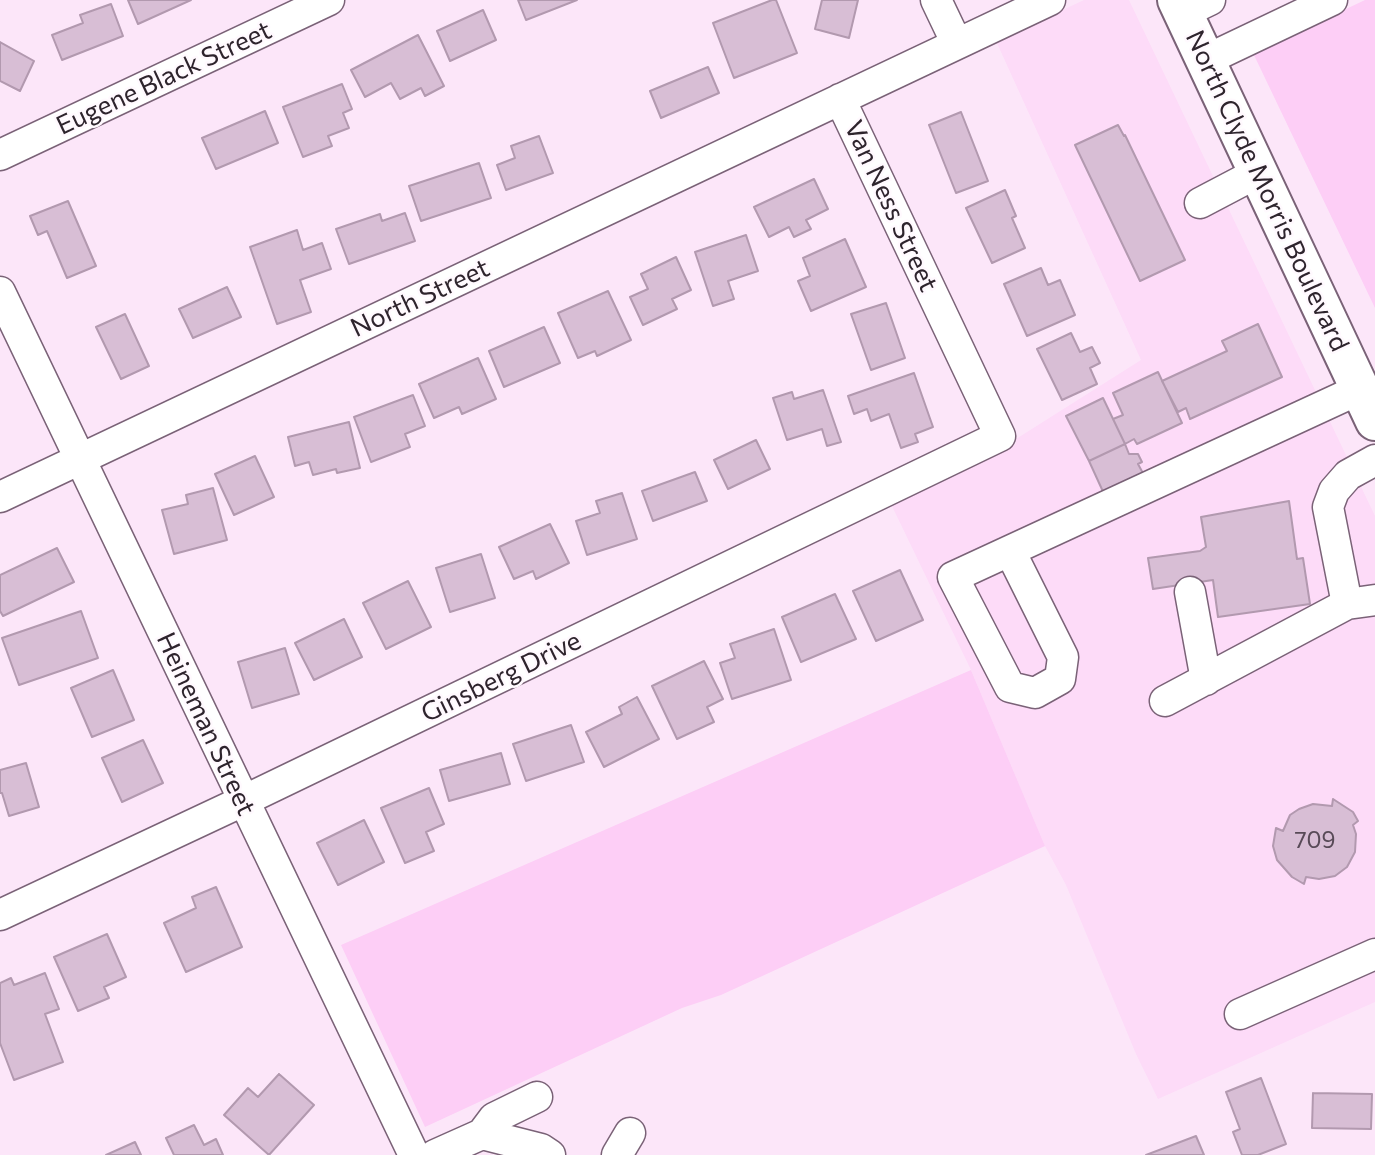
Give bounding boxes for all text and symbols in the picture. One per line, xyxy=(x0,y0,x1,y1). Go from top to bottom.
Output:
street label: Eugene Black Street xyxy=(52,15,276,141)
street label: North Clyde Morris Boulevard xyxy=(1179,26,1355,356)
street label: Van Ness Street xyxy=(838,115,944,297)
street label: North Street xyxy=(346,252,494,344)
street label: Ginsberg Drive xyxy=(416,625,586,729)
street label: Heineman Street xyxy=(150,628,262,820)
house number: 709 xyxy=(1294,826,1336,854)

